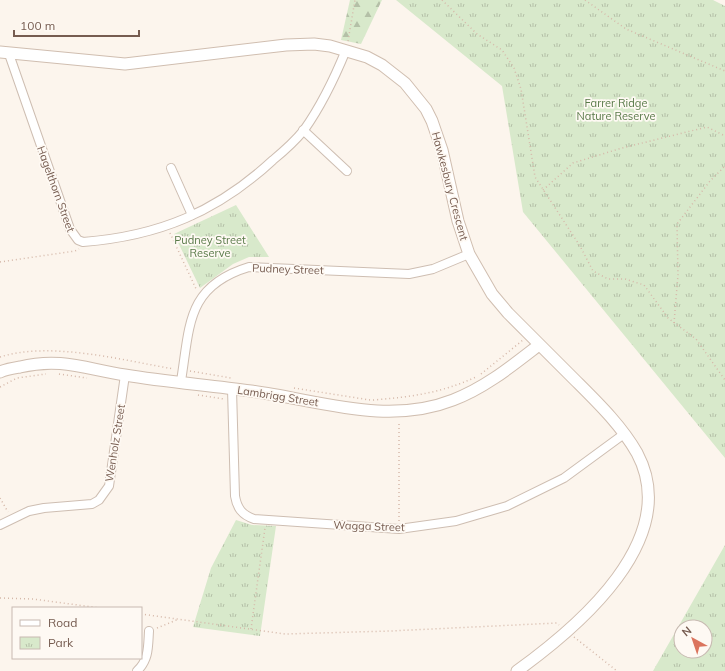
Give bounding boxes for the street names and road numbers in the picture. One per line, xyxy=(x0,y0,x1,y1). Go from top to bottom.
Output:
street label: Hawkesbury Crescent xyxy=(429,130,471,242)
street label: Hagelthorn Street xyxy=(34,144,78,234)
street label: Pudney Street xyxy=(252,261,324,277)
street label: Lambrigg Street xyxy=(236,383,320,409)
street label: Wenholz Street xyxy=(102,403,128,483)
street label: Wagga Street xyxy=(333,518,405,534)

